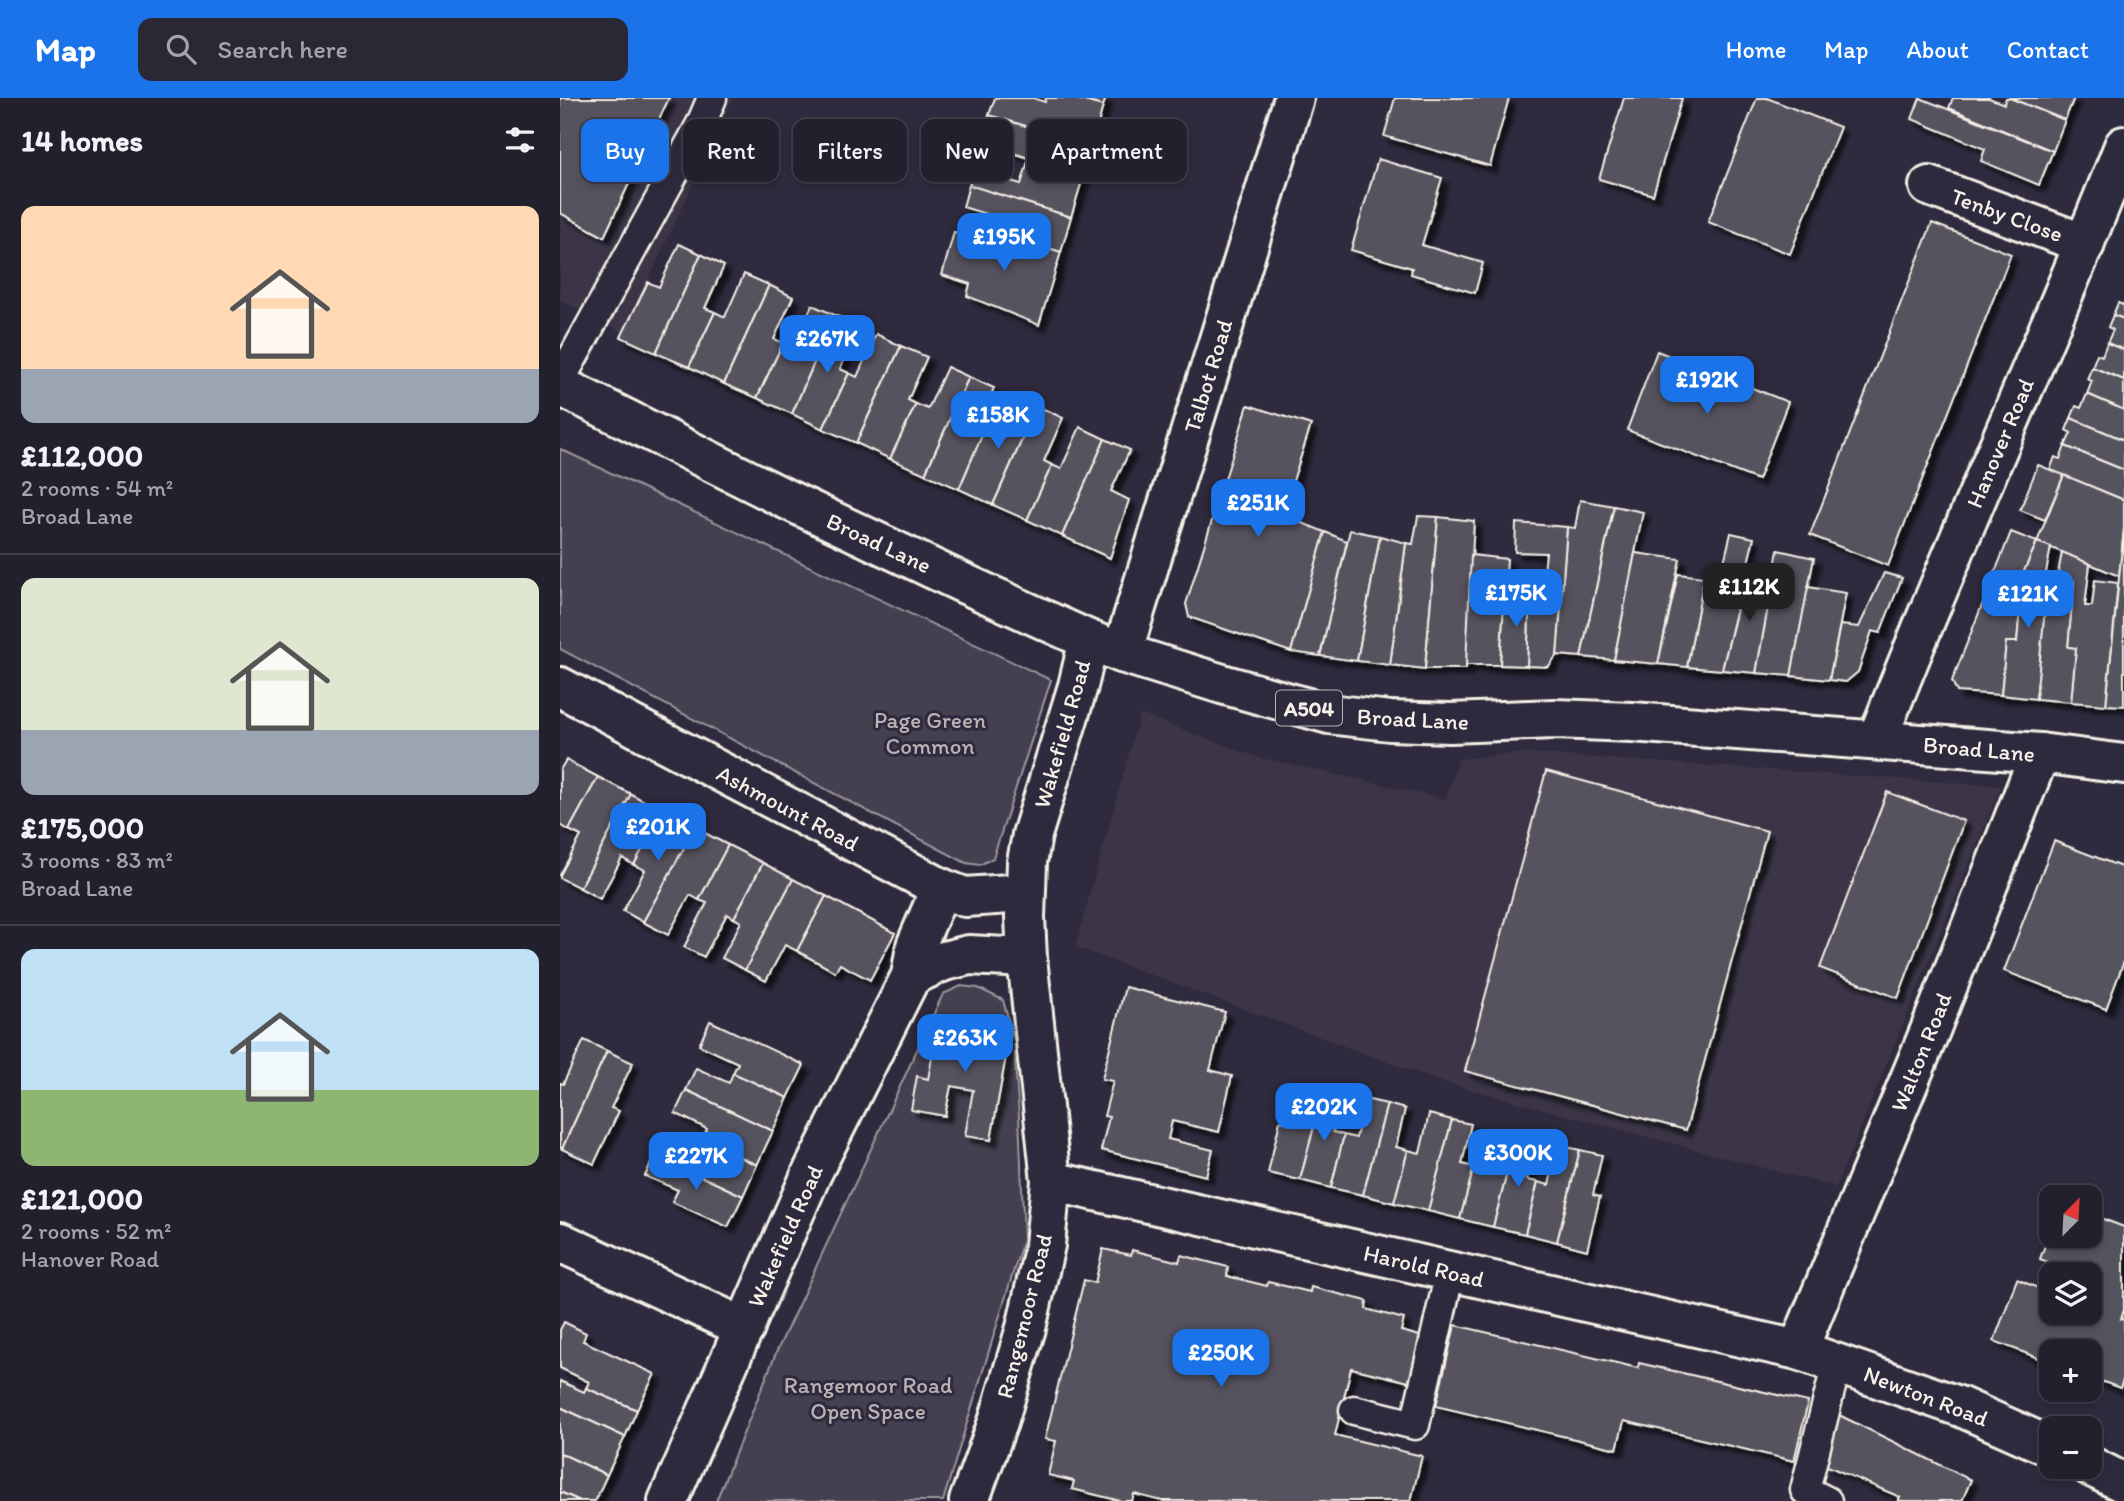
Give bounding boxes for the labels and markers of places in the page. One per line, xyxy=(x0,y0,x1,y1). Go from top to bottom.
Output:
pin: £195K xyxy=(955,214,1053,273)
pin: £267K xyxy=(778,316,876,375)
pin: £192K xyxy=(1658,356,1756,416)
pin: £158K xyxy=(949,392,1047,451)
pin: £251K xyxy=(1209,480,1307,539)
pin: £112K xyxy=(1700,564,1798,623)
pin: £175K xyxy=(1467,570,1565,629)
pin: £121K xyxy=(1979,570,2077,630)
pin: £201K xyxy=(609,804,707,863)
pin: £263K xyxy=(916,1014,1014,1074)
pin: £202K xyxy=(1275,1084,1373,1143)
pin: £300K xyxy=(1469,1130,1567,1189)
pin: £227K xyxy=(647,1132,745,1192)
pin: £250K xyxy=(1172,1330,1270,1389)

